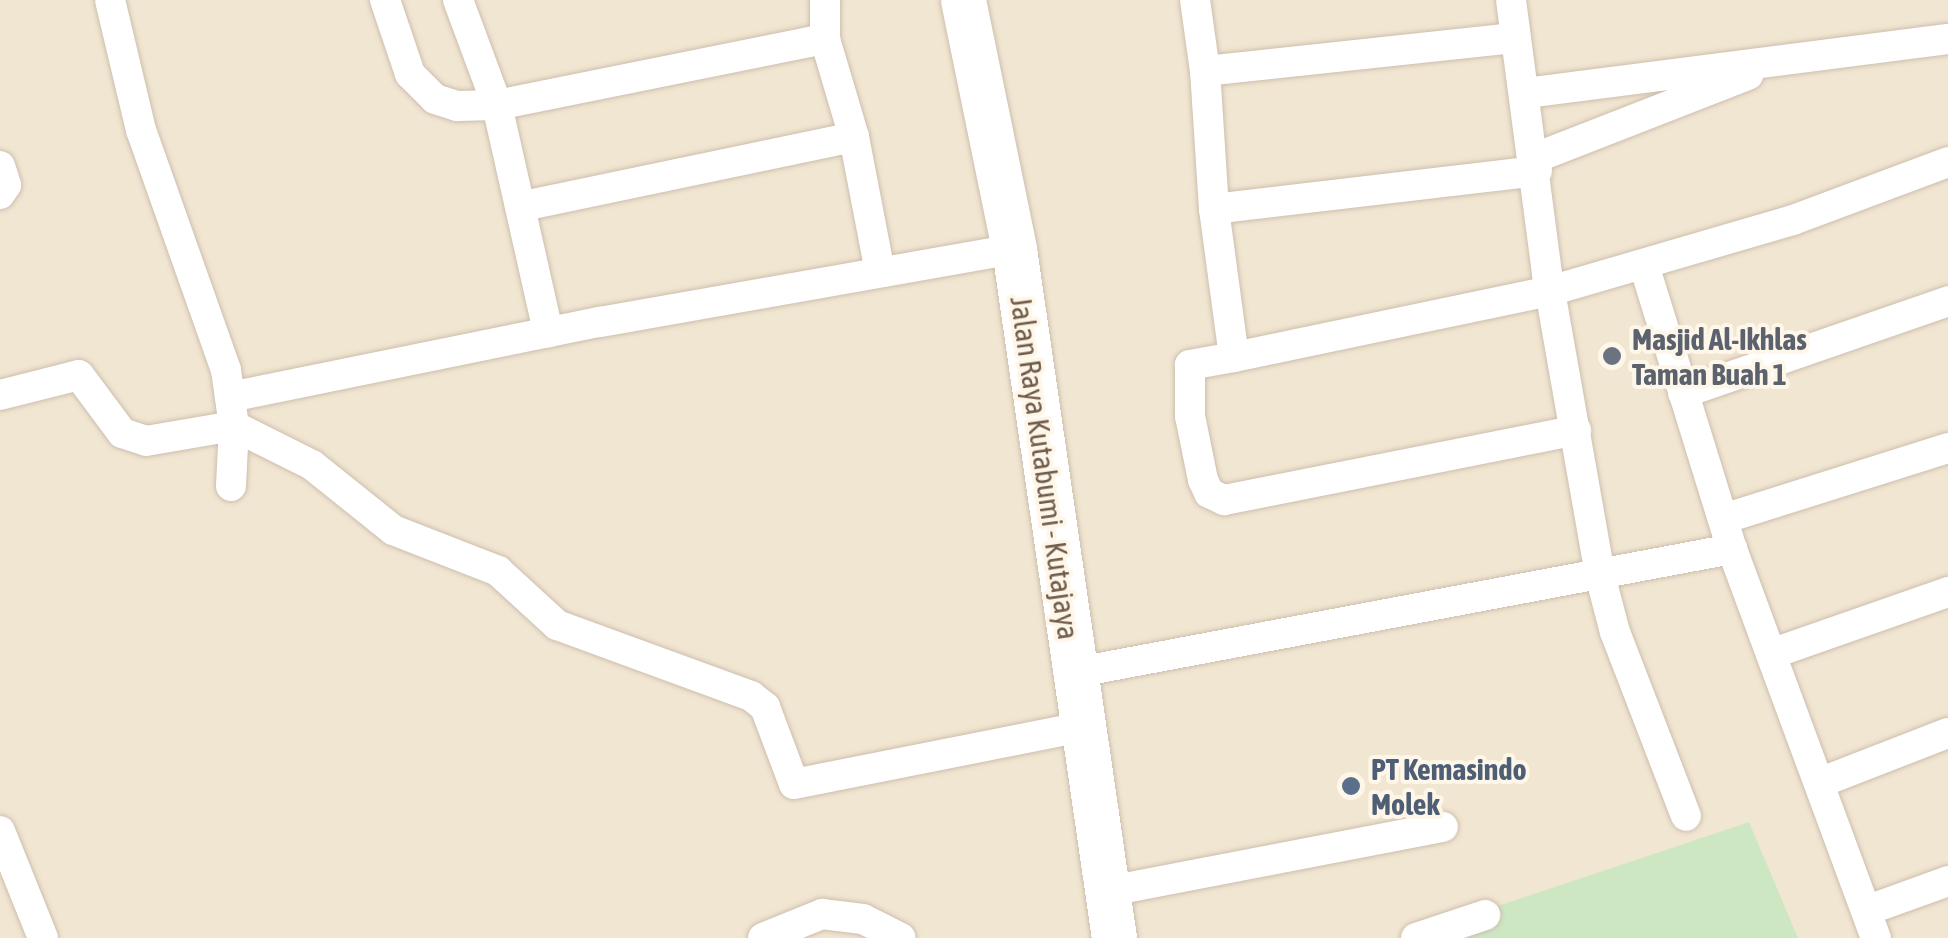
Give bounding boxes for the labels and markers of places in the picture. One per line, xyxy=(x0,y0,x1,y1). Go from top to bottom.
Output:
place label: Masjid Al-Ikhlas Taman Buah 1 xyxy=(1632,321,1807,392)
marker: Masjid Al-Ikhlas Taman Buah 1 xyxy=(1601,345,1623,367)
place label: PT Kemasindo Molek xyxy=(1371,751,1527,822)
marker: PT Kemasindo Molek xyxy=(1340,775,1362,797)

